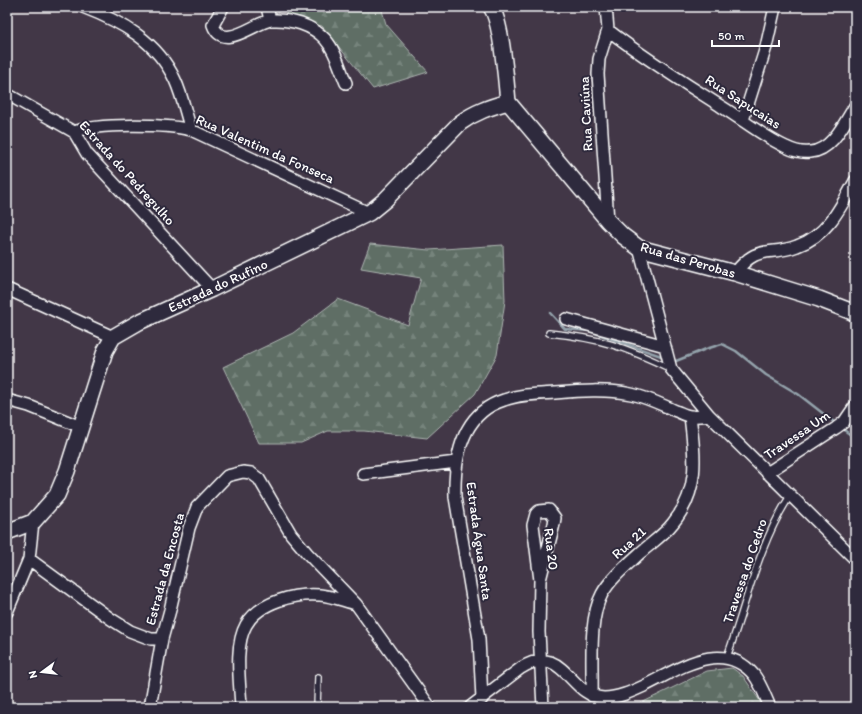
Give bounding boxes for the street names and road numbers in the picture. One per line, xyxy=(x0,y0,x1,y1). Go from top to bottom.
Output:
street label: Rua Sapucaias xyxy=(702,71,784,133)
street label: Rua Caviúna xyxy=(576,76,596,152)
street label: Rua Valentim da Fonseca xyxy=(193,111,338,188)
street label: Estrada do Pedregulho xyxy=(75,117,179,229)
street label: Rua das Perobas xyxy=(638,238,738,282)
street label: Estrada do Rufino xyxy=(166,256,270,316)
street label: Travessa Um xyxy=(761,406,834,463)
street label: Estrada Água Santa xyxy=(462,481,496,602)
street label: Estrada da Encosta xyxy=(142,511,188,627)
street label: Travessa do Cedro xyxy=(719,516,771,626)
street label: Rua 21 xyxy=(608,523,650,563)
street label: Rua 20 xyxy=(540,527,562,571)

